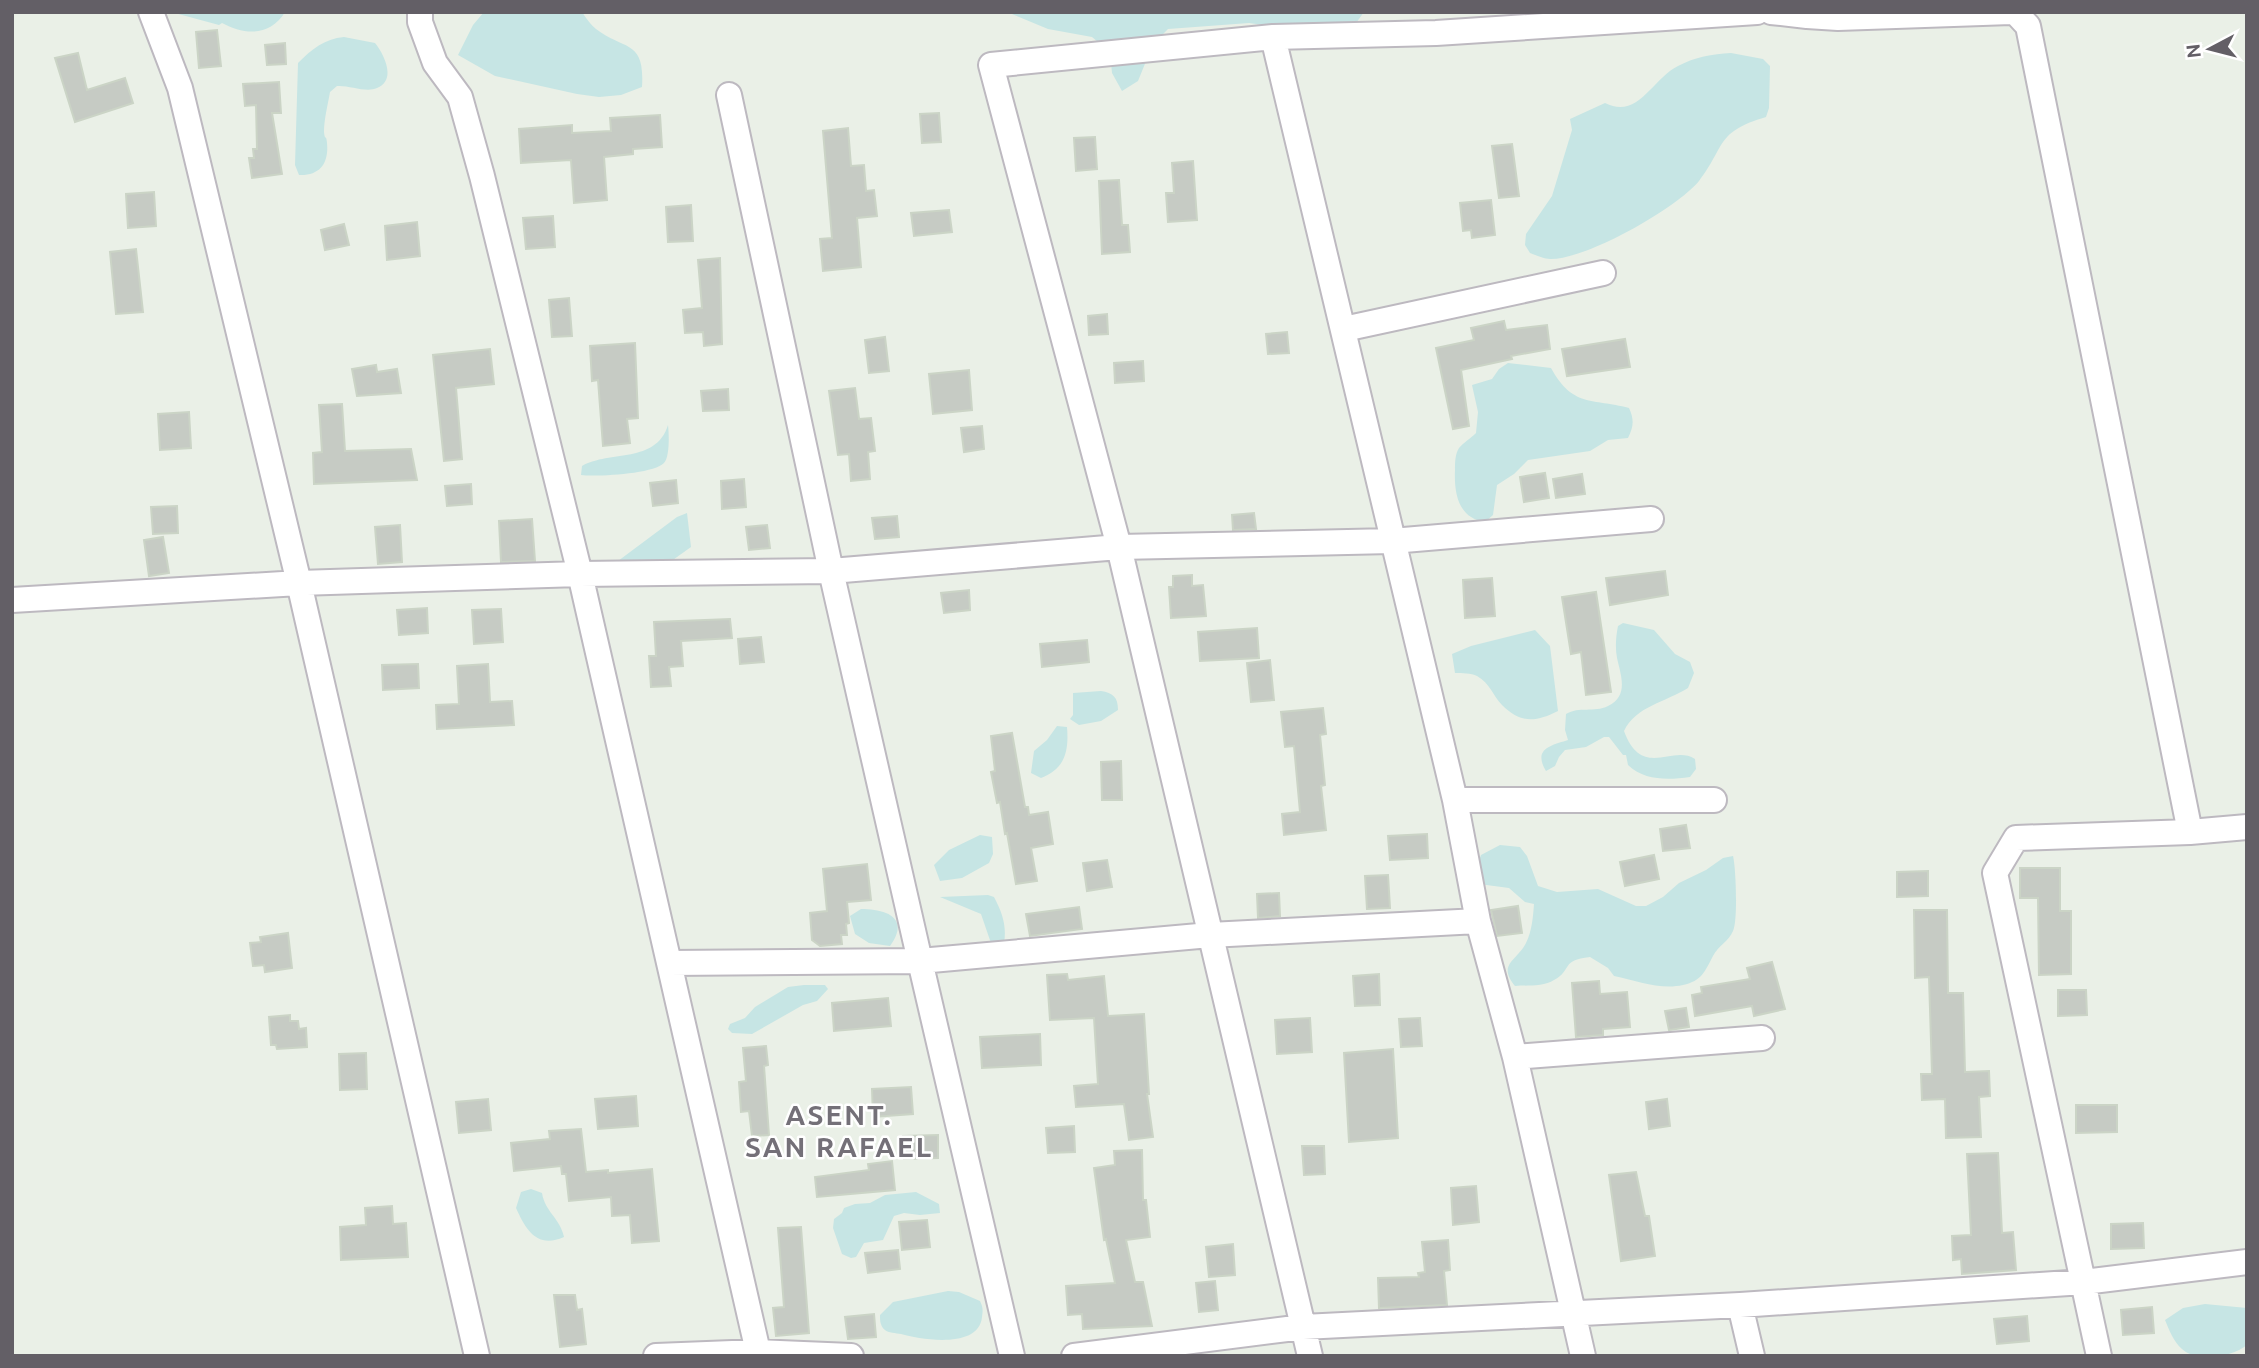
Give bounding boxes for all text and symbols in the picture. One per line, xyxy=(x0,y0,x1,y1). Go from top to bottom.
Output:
north arrow xyxy=(2175,14,2245,84)
text: N xyxy=(2181,43,2205,59)
district label: ASENT. SAN RAFAEL xyxy=(745,1099,933,1162)

